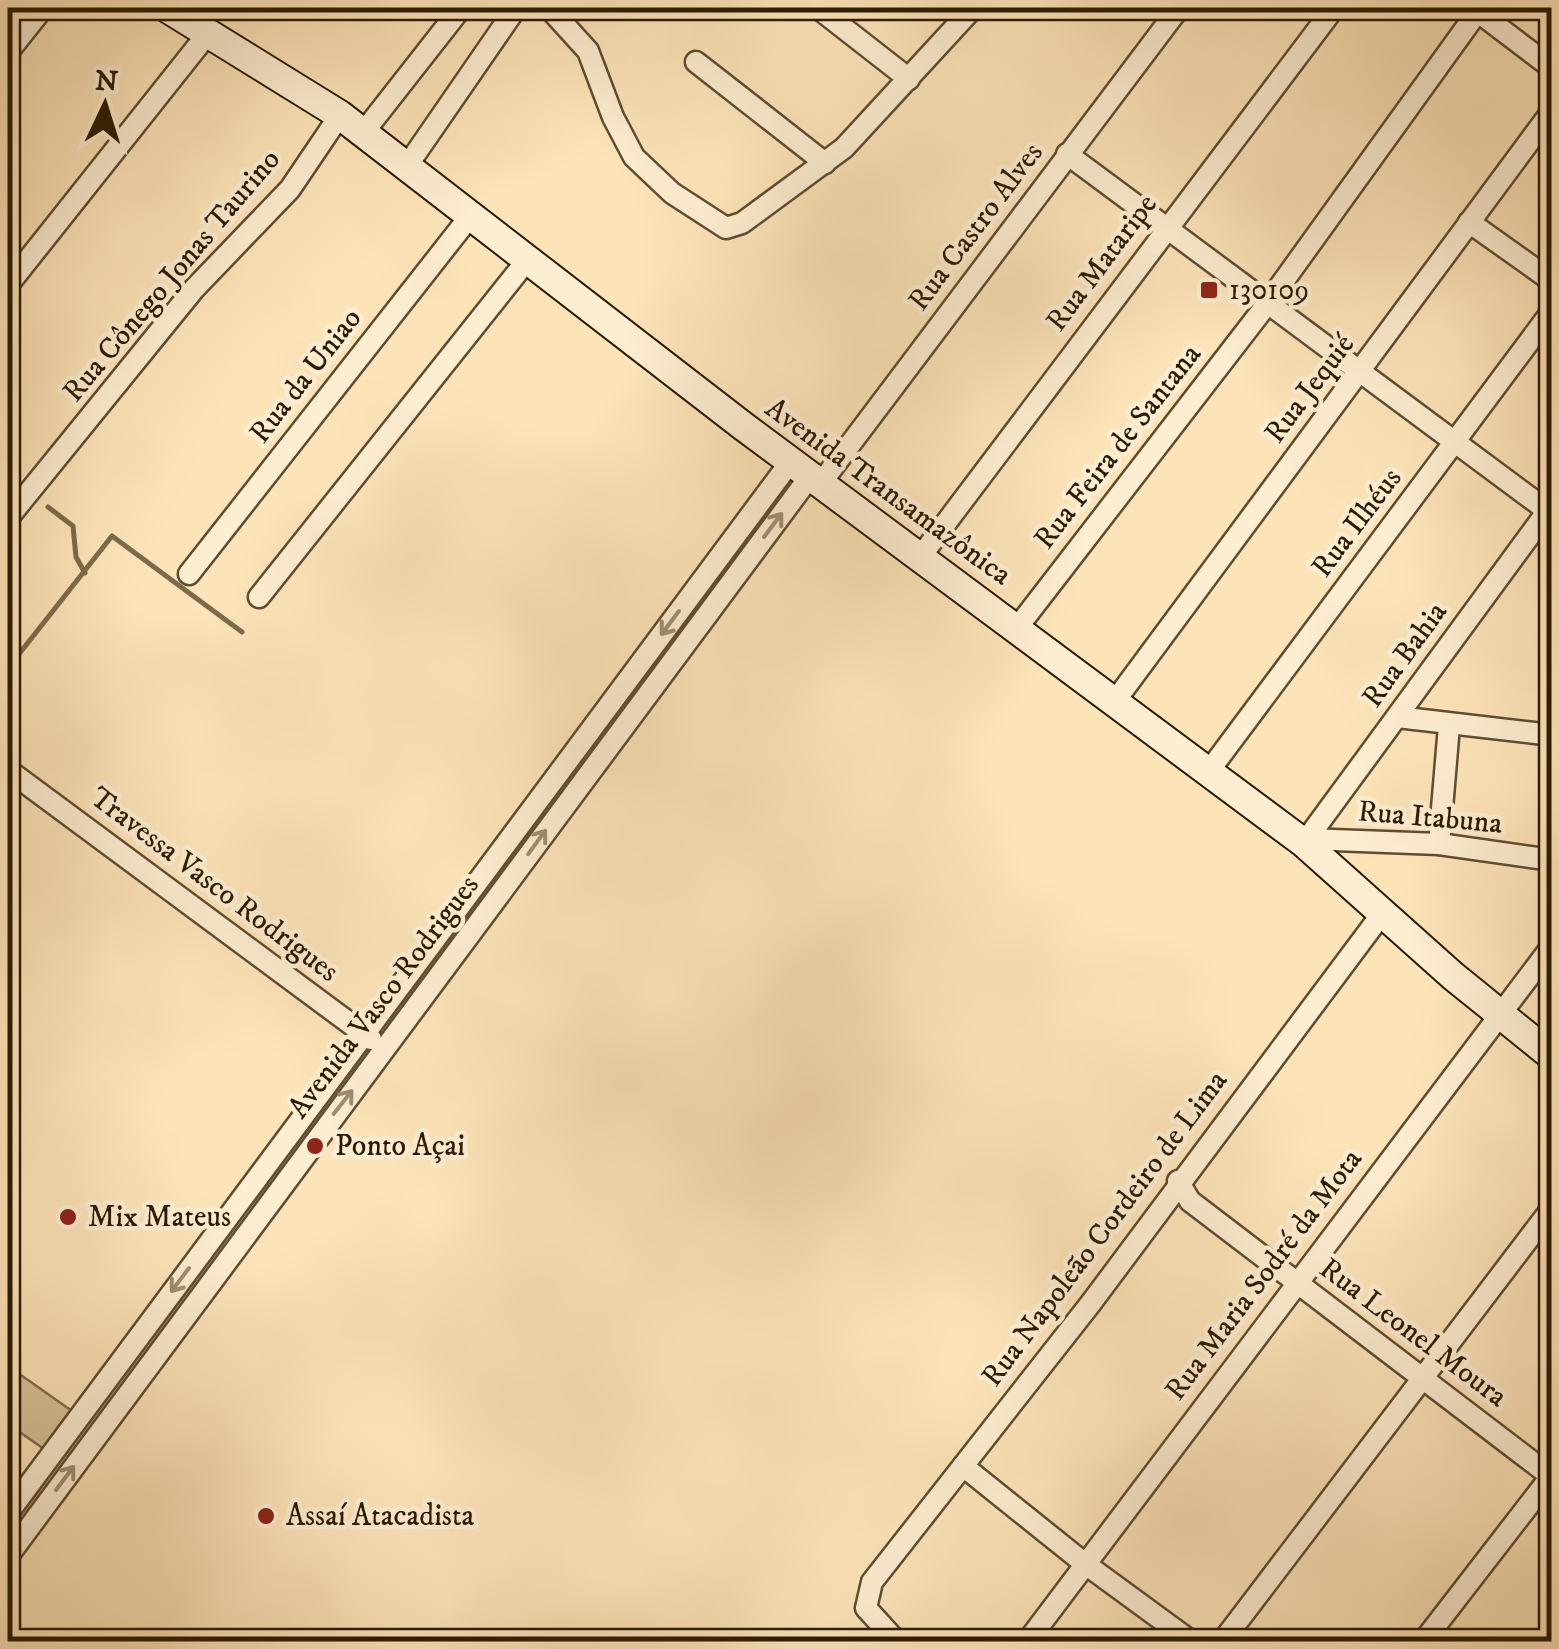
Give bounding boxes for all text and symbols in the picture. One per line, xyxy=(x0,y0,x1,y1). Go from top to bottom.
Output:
north arrow xyxy=(55,55,155,155)
text: N xyxy=(94,63,119,100)
street label: Rua Castro Alves xyxy=(901,135,1051,319)
street label: Rua Cônego Jonas Taurino xyxy=(55,142,289,410)
street label: Rua Mataripe xyxy=(1038,187,1166,339)
place label: 130109 xyxy=(1229,272,1309,309)
marker: 130109 xyxy=(1198,279,1220,301)
street label: Rua da Uniao xyxy=(242,301,370,451)
street label: Rua Jequié xyxy=(1257,327,1363,451)
street label: Rua Feira de Santana xyxy=(1026,337,1210,557)
street label: Avenida Transamazônica xyxy=(758,390,1019,594)
street label: Rua Ilhéus xyxy=(1304,461,1410,585)
one-way arrow xyxy=(763,512,784,539)
street label: Rua Bahia xyxy=(1354,595,1456,715)
one-way arrow xyxy=(659,609,680,636)
street label: Travessa Vasco Rodrigues xyxy=(82,779,346,991)
street label: Rua Itabuna xyxy=(1356,793,1504,843)
one-way arrow xyxy=(526,828,547,856)
street label: Avenida Vasco Rodrigues xyxy=(280,868,488,1126)
street label: Rua Napoleão Cordeiro de Lima xyxy=(974,1063,1236,1394)
one-way arrow xyxy=(332,1090,354,1116)
place label: Ponto Açai xyxy=(335,1128,465,1165)
marker: Ponto Açai xyxy=(304,1135,326,1157)
street label: Rua Maria Sodré da Mota xyxy=(1157,1142,1371,1408)
place label: Mix Mateus xyxy=(88,1199,231,1236)
marker: Mix Mateus xyxy=(57,1206,79,1228)
street label: Rua Leonel Moura xyxy=(1312,1250,1514,1416)
one-way arrow xyxy=(170,1266,191,1293)
one-way arrow xyxy=(54,1465,75,1492)
place label: Assaí Atacadista xyxy=(286,1498,475,1535)
marker: Assaí Atacadista xyxy=(255,1505,277,1527)

